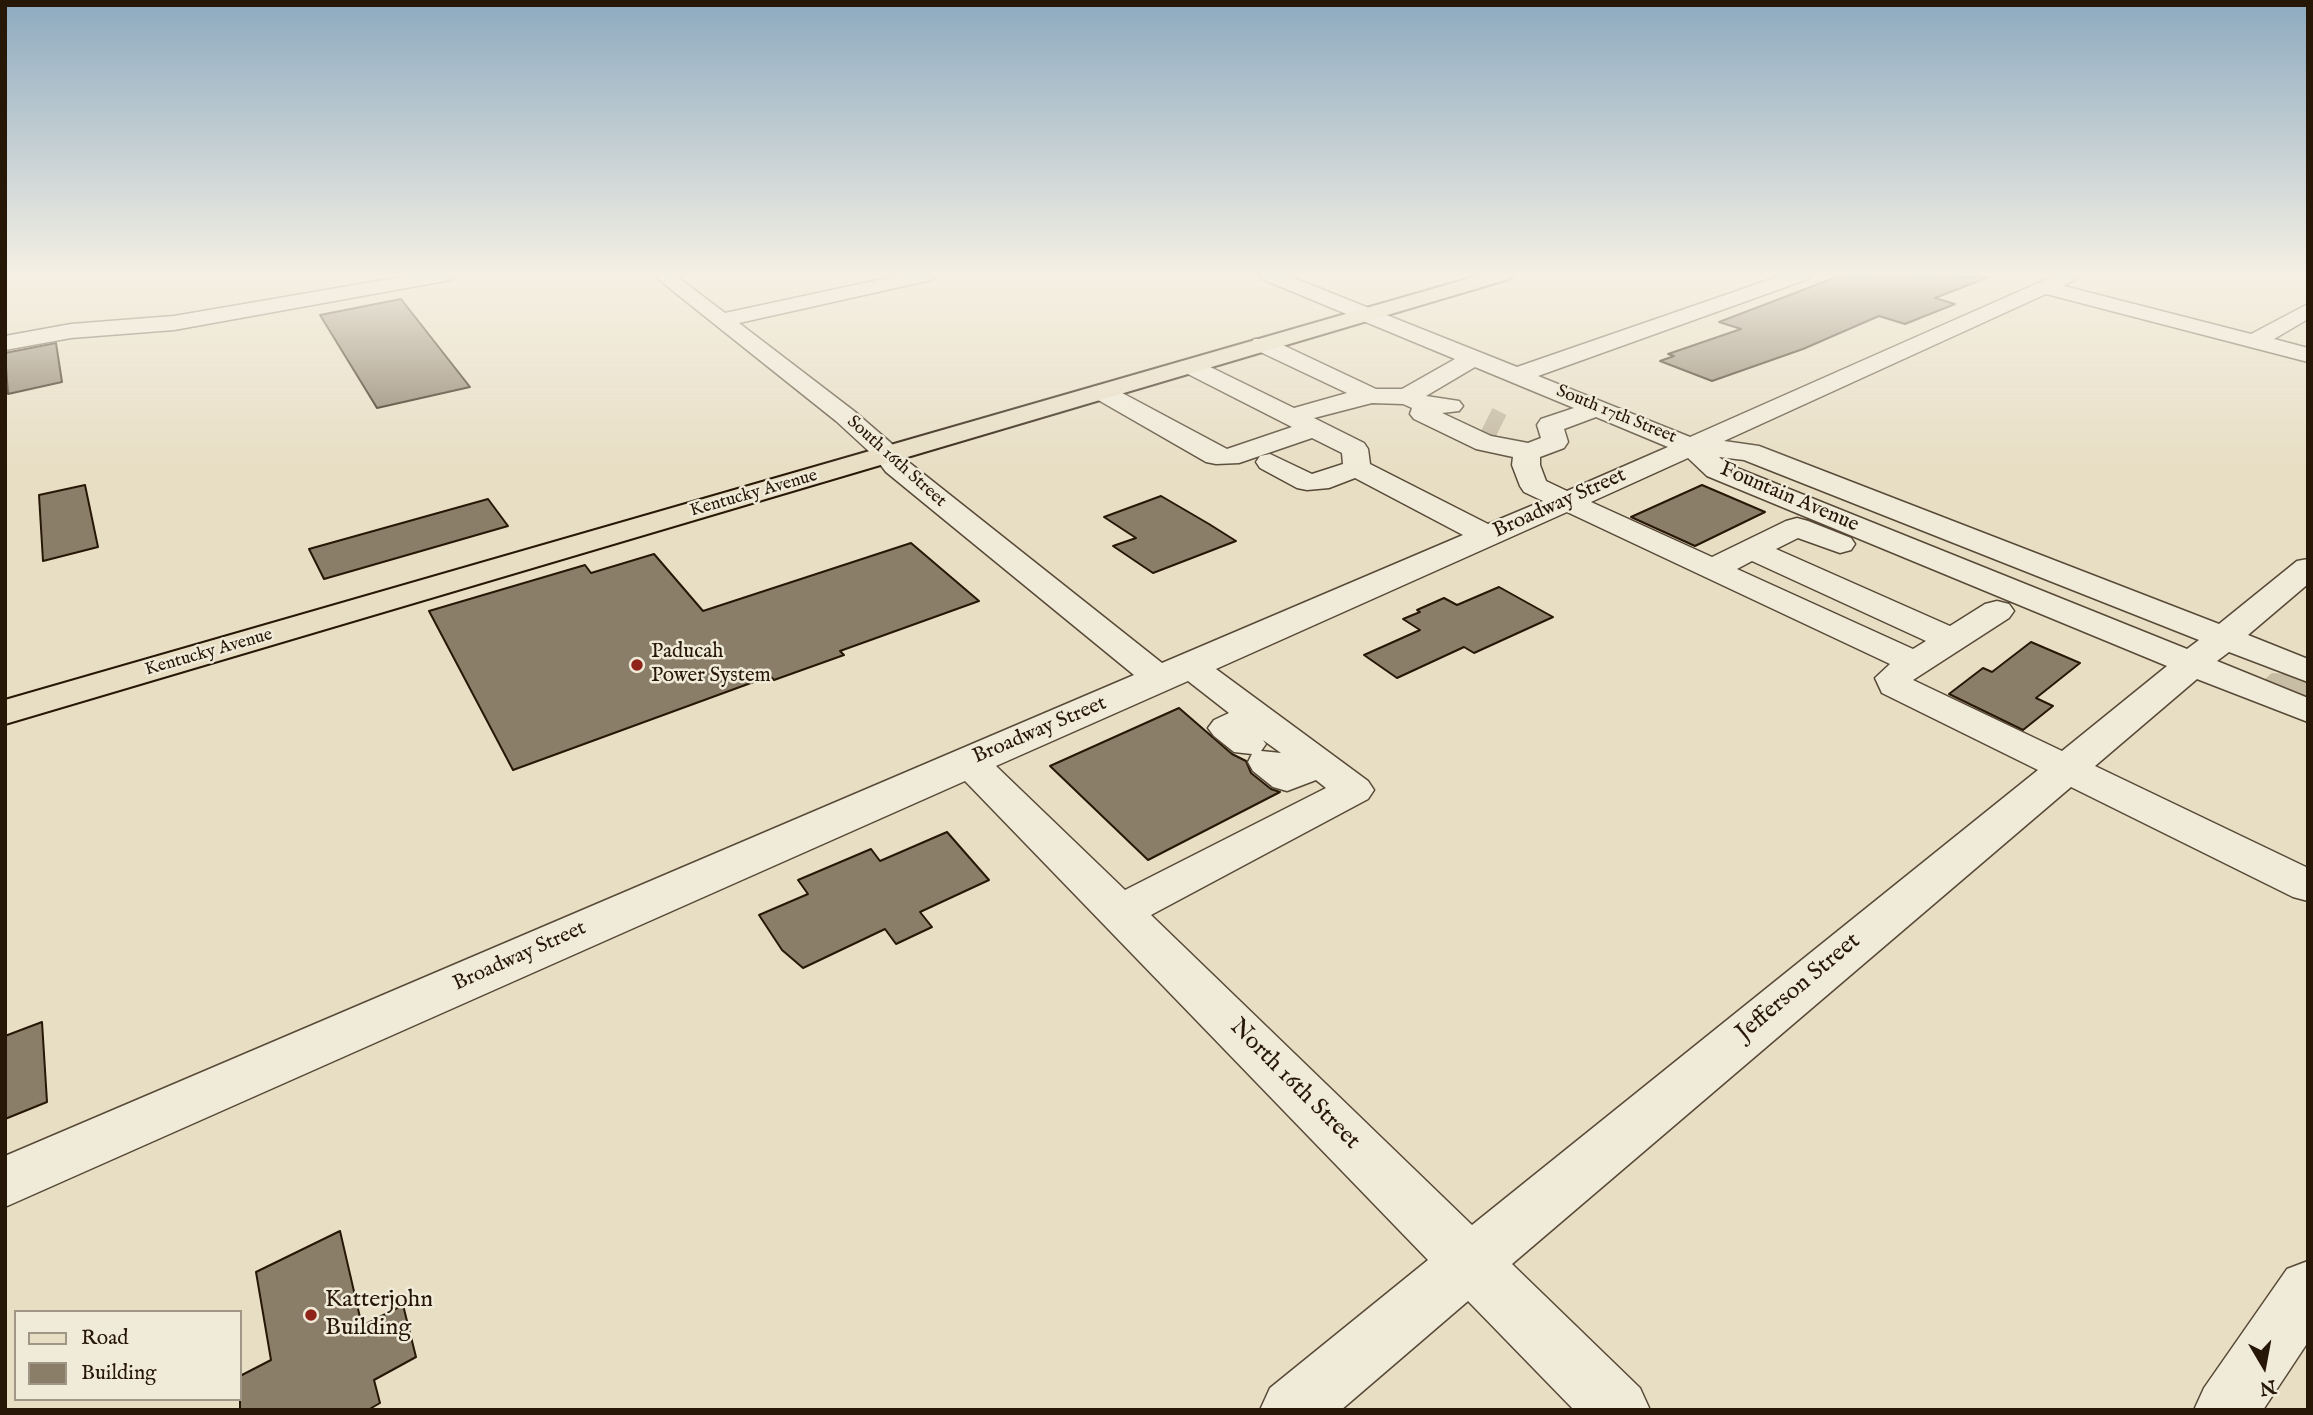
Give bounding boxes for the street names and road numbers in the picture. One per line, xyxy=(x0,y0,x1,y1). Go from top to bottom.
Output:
street label: South 17th Street xyxy=(1553,381,1679,449)
street label: South 16th Street xyxy=(842,412,950,512)
street label: Fountain Avenue xyxy=(1716,457,1862,539)
street label: Broadway Street xyxy=(1490,463,1630,545)
street label: Kentucky Avenue xyxy=(688,465,820,523)
street label: Kentucky Avenue xyxy=(143,624,275,682)
street label: Broadway Street xyxy=(969,692,1111,770)
street label: Broadway Street xyxy=(450,916,590,998)
street label: Jefferson Street xyxy=(1731,928,1867,1048)
street label: North 16th Street xyxy=(1223,1014,1365,1156)

